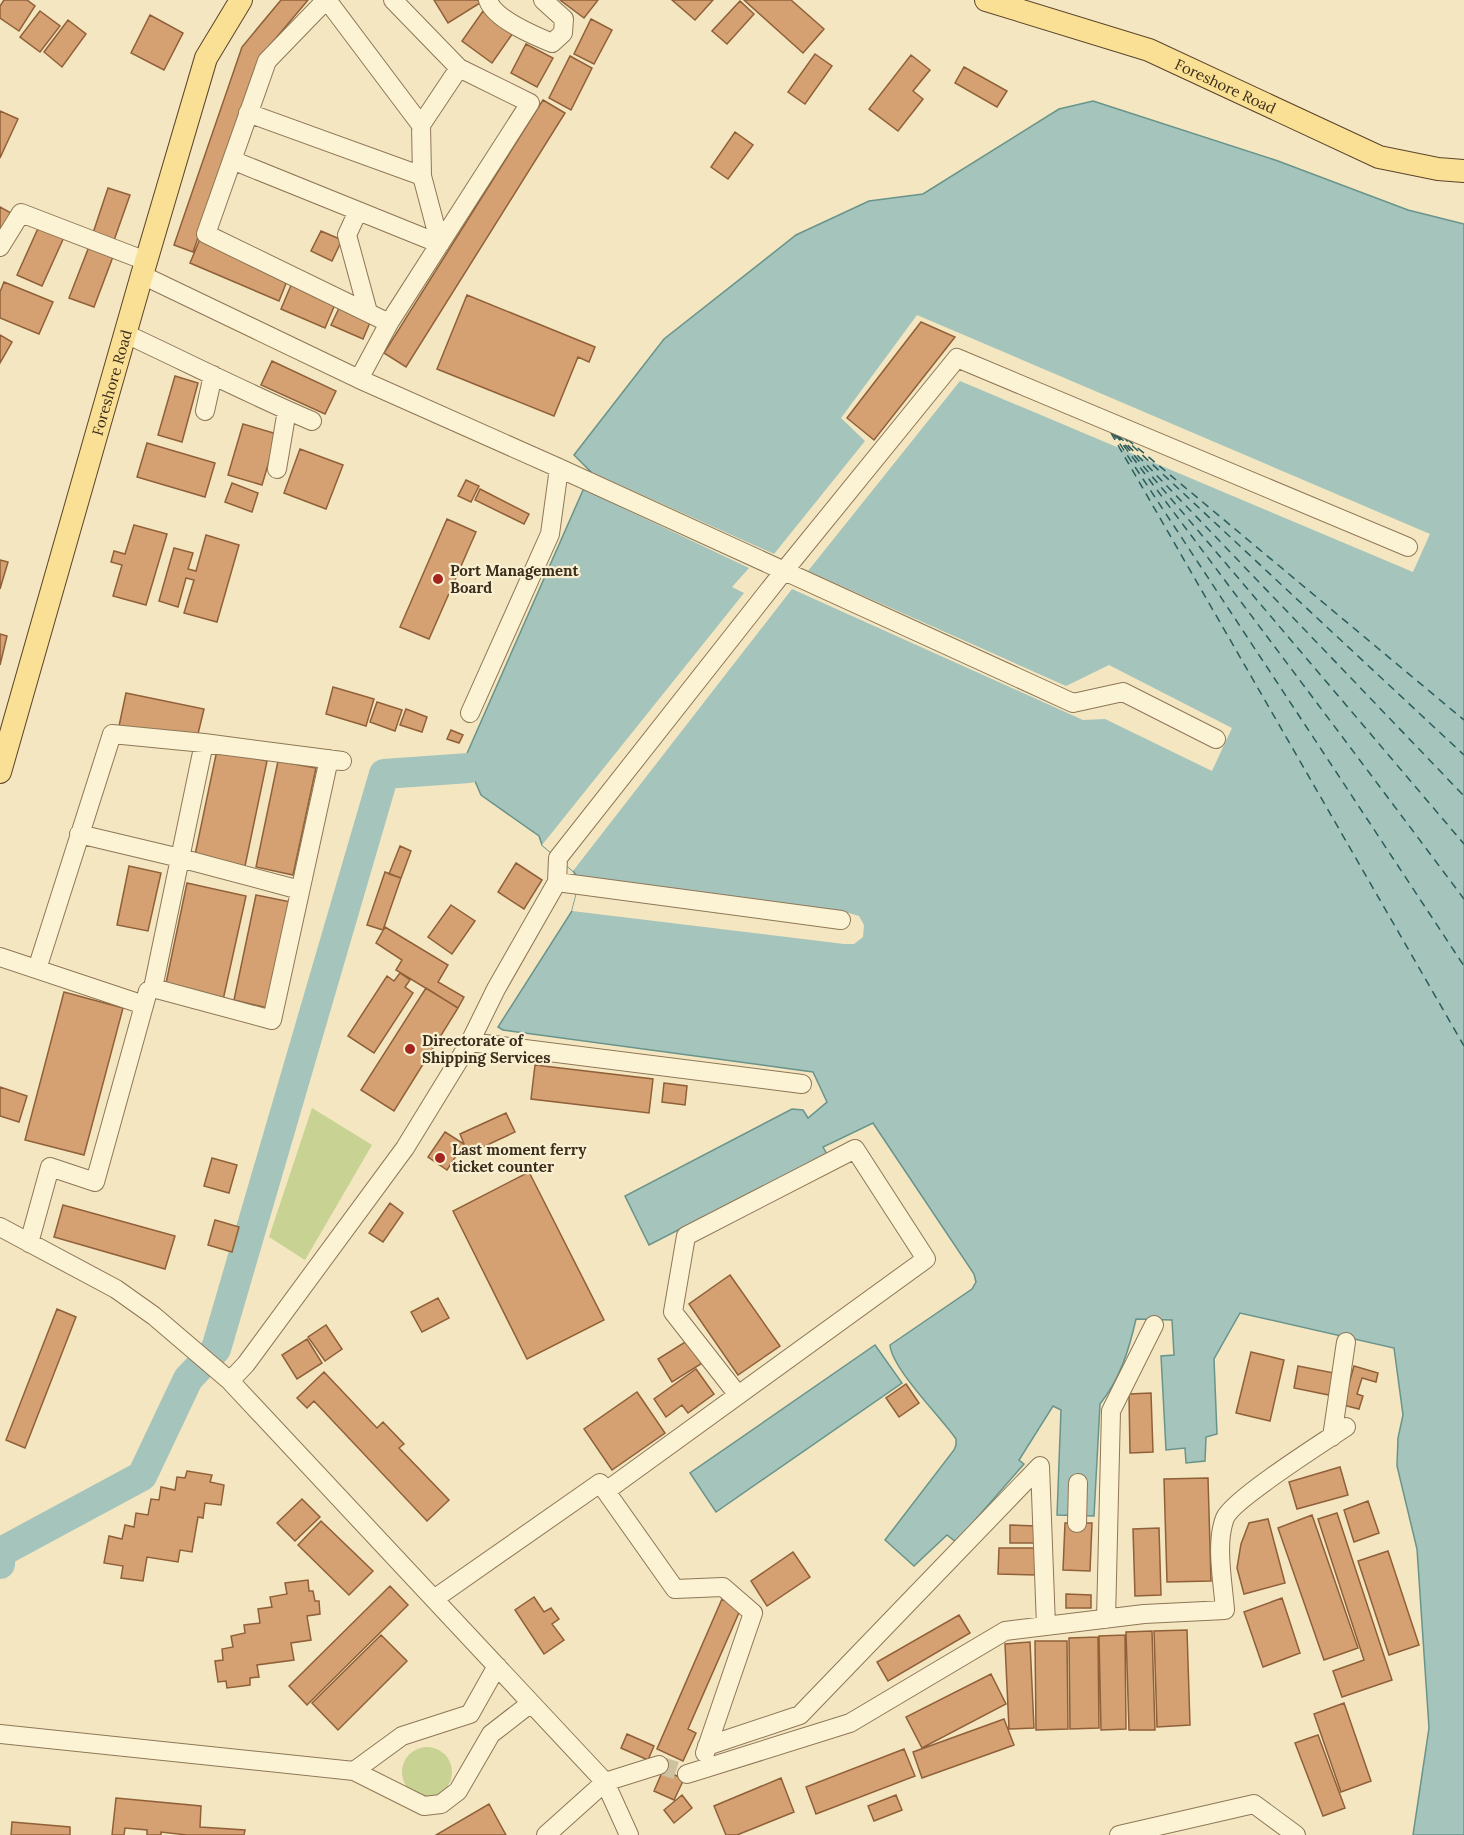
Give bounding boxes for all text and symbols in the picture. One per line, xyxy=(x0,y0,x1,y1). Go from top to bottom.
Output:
street label: Foreshore Road xyxy=(1172,54,1279,117)
street label: Foreshore Road xyxy=(87,327,135,438)
place label: Port Management Board xyxy=(450,561,580,597)
marker: Port Management Board xyxy=(431,572,445,586)
place label: Directorate of Shipping Services xyxy=(422,1031,550,1067)
marker: Directorate of Shipping Services xyxy=(403,1042,417,1056)
place label: Last moment ferry ticket counter xyxy=(452,1140,587,1176)
marker: Last moment ferry ticket counter xyxy=(433,1151,447,1165)

